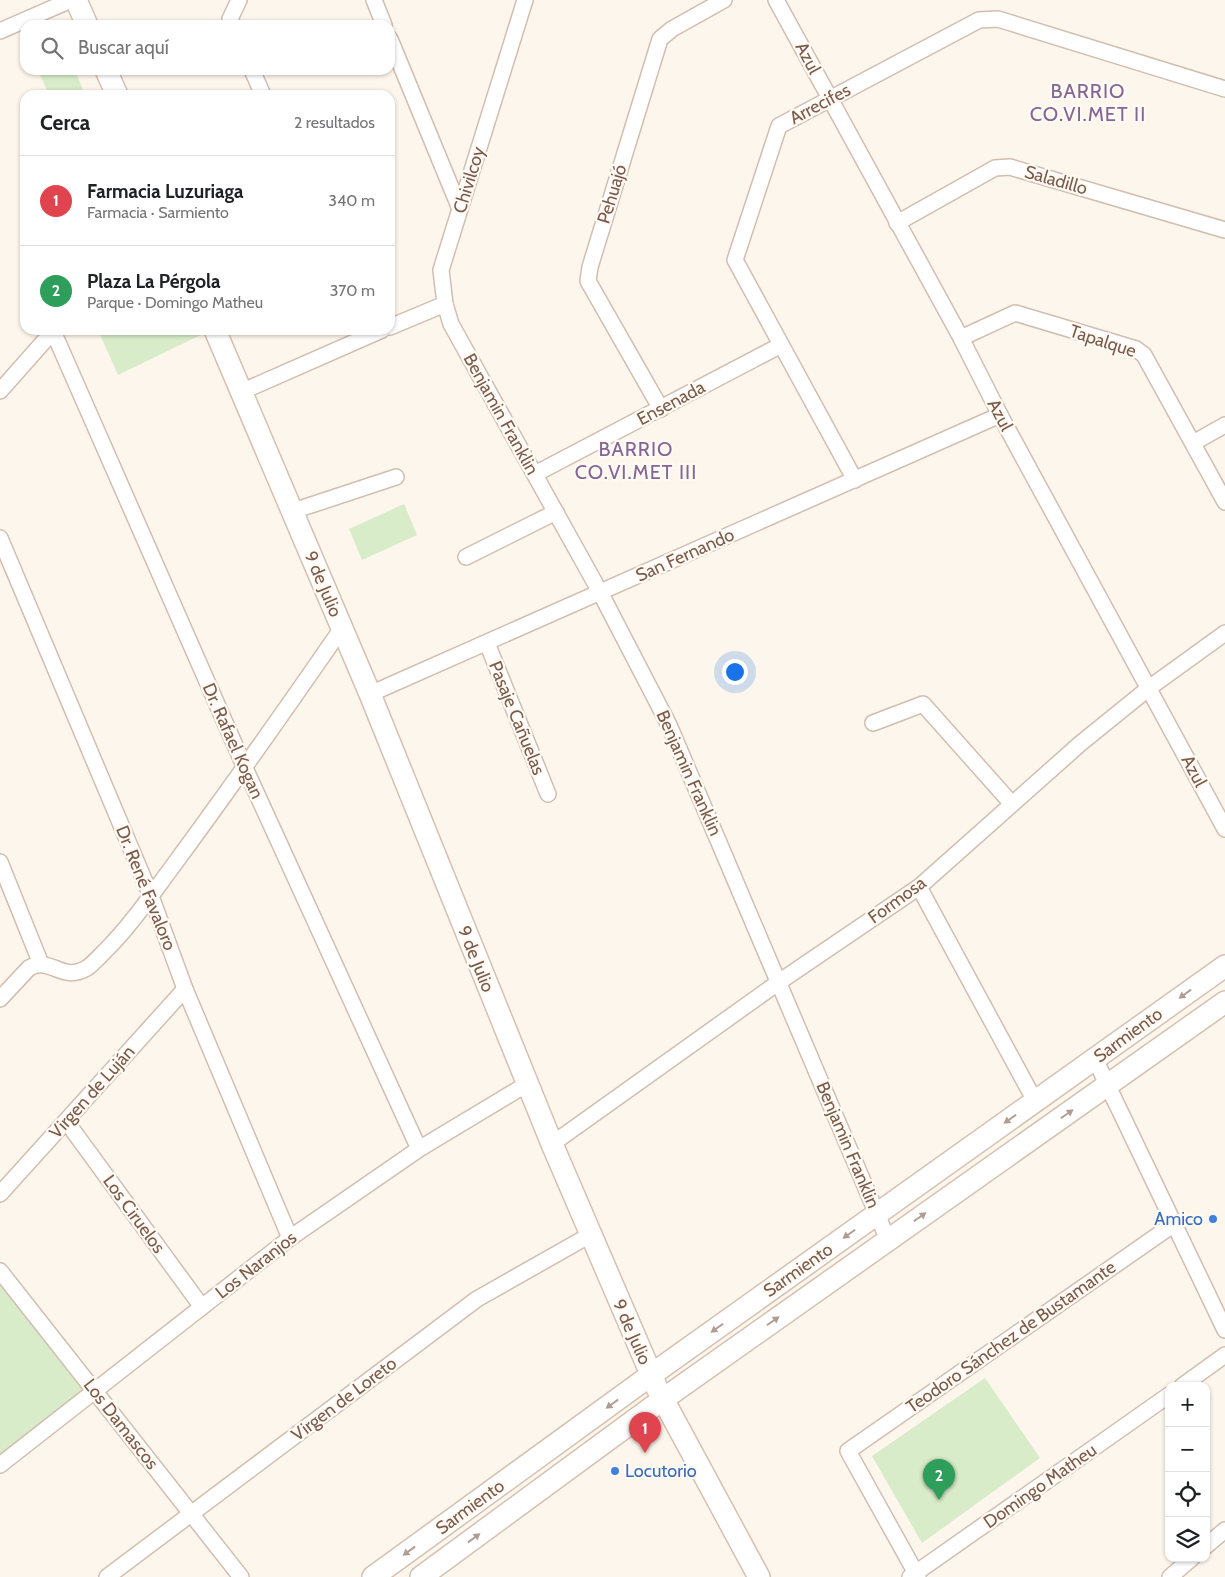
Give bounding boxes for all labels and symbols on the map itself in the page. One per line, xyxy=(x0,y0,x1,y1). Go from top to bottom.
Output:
street label: Azul xyxy=(790,38,826,79)
street label: Arrecifes xyxy=(786,79,854,129)
district label: BARRIO CO.VI.MET II xyxy=(1030,79,1146,126)
street label: Chivilcoy xyxy=(448,144,490,216)
street label: Saladillo xyxy=(1022,161,1090,199)
street label: Pehuajó xyxy=(593,162,631,226)
street label: Tapalque xyxy=(1067,320,1139,362)
street label: Benjamin Franklin xyxy=(459,350,543,478)
street label: Ensenada xyxy=(633,376,709,430)
street label: Azul xyxy=(982,395,1018,436)
district label: BARRIO CO.VI.MET III xyxy=(575,437,697,484)
street label: San Fernando xyxy=(632,523,738,586)
street label: 9 de Julio xyxy=(299,548,347,620)
street label: Pasaje Cañuelas xyxy=(484,658,550,778)
your location xyxy=(722,659,748,685)
street label: Dr. Rafael Kogan xyxy=(198,680,268,802)
street label: Benjamin Franklin xyxy=(651,707,727,839)
street label: Azul xyxy=(1176,751,1212,792)
street label: Dr. René Favaloro xyxy=(111,822,181,954)
street label: Formosa xyxy=(864,871,930,928)
street label: 9 de Julio xyxy=(453,923,499,995)
one-way arrow xyxy=(1178,989,1192,999)
street label: Sarmiento xyxy=(1089,1003,1167,1067)
street label: Virgen de Luján xyxy=(44,1041,140,1143)
street label: Benjamin Franklin xyxy=(811,1078,885,1212)
one-way arrow xyxy=(1060,1108,1073,1119)
one-way arrow xyxy=(1003,1114,1017,1124)
street label: Los Ciruelos xyxy=(98,1170,170,1258)
place label: Amico xyxy=(1154,1208,1203,1230)
one-way arrow xyxy=(913,1212,927,1222)
marker: Amico xyxy=(1207,1213,1219,1225)
street label: Los Naranjos xyxy=(211,1227,301,1303)
one-way arrow xyxy=(843,1229,856,1239)
street label: Sarmiento xyxy=(759,1238,837,1302)
street label: Teodoro Sánchez de Bustamante xyxy=(902,1256,1120,1418)
street label: 9 de Julio xyxy=(608,1296,656,1368)
one-way arrow xyxy=(766,1316,780,1326)
one-way arrow xyxy=(710,1323,724,1333)
street label: Virgen de Loreto xyxy=(287,1352,401,1446)
street label: Los Damascos xyxy=(79,1374,163,1474)
one-way arrow xyxy=(605,1399,619,1409)
pin: 1 xyxy=(629,1412,661,1453)
street label: Domingo Matheu xyxy=(979,1439,1101,1533)
pin: 2 xyxy=(923,1459,955,1500)
place label: Locutorio xyxy=(625,1460,697,1482)
marker: Locutorio xyxy=(609,1465,621,1477)
street label: Sarmiento xyxy=(431,1475,509,1539)
one-way arrow xyxy=(467,1533,481,1543)
one-way arrow xyxy=(402,1546,416,1556)

